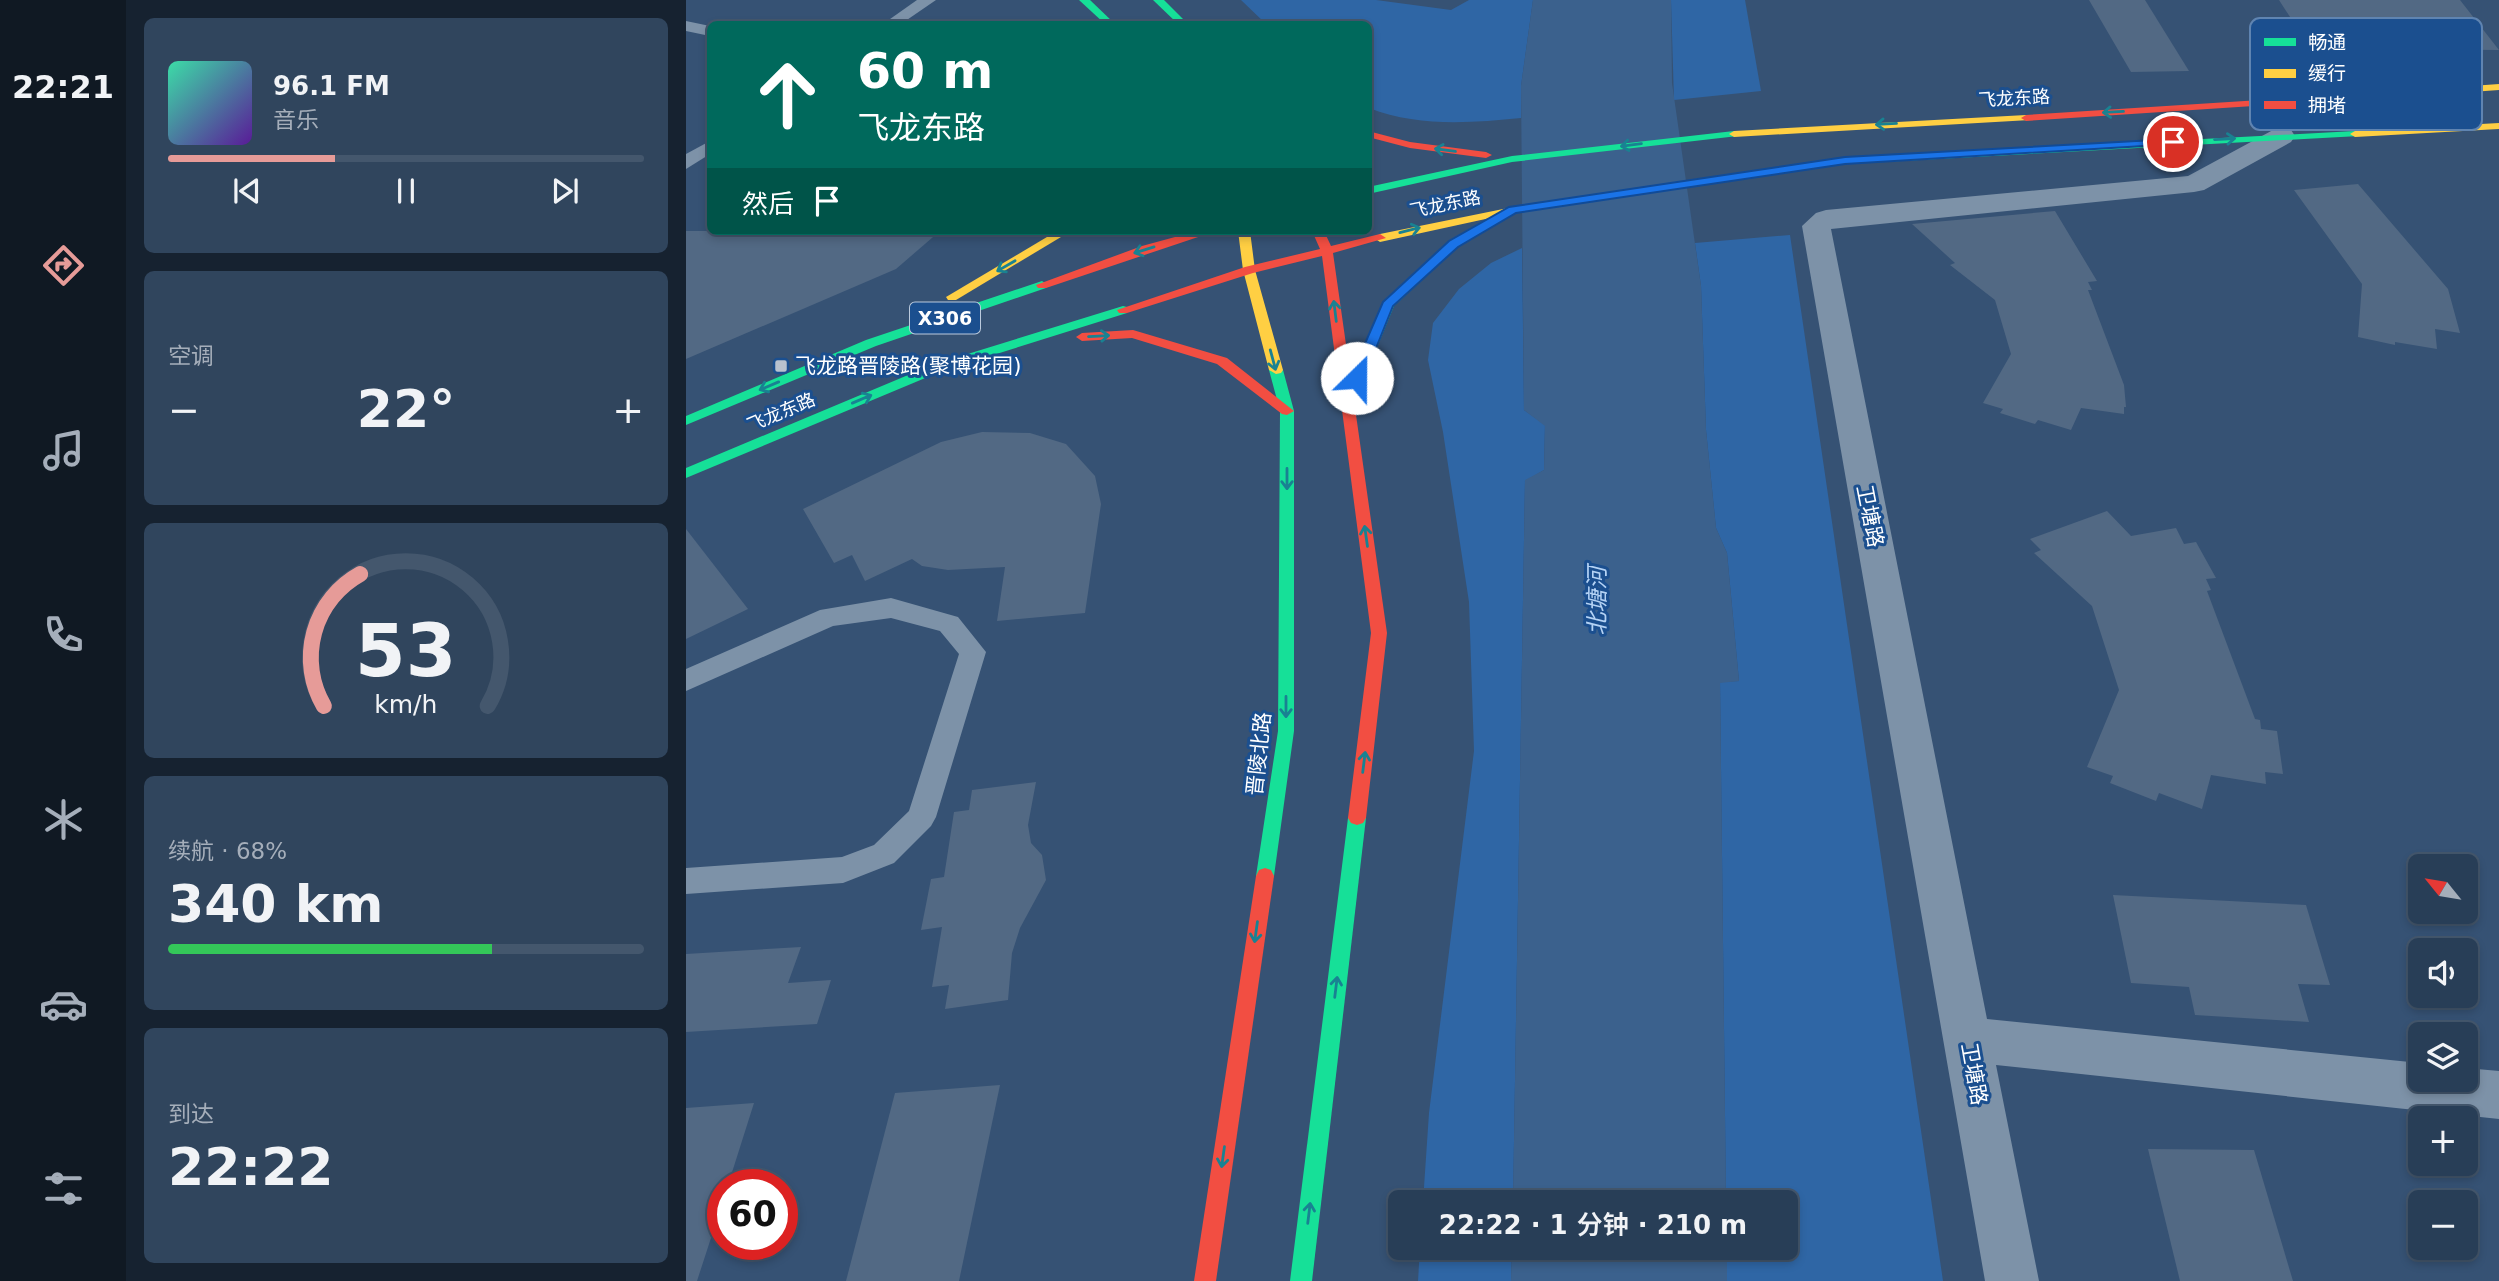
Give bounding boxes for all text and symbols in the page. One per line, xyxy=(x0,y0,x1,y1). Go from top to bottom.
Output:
legend xyxy=(2250,18,2482,130)
text: 畅通 xyxy=(2308,31,2346,53)
text: 60 m xyxy=(857,43,993,100)
icon: ahead xyxy=(742,49,833,140)
text: 缓行 xyxy=(2308,62,2346,84)
text: 22:21 xyxy=(12,68,114,106)
text: 96.1 FM xyxy=(273,71,390,101)
street label: 飞龙东路 xyxy=(1977,86,2051,110)
text: 拥堵 xyxy=(2308,94,2346,116)
one-way arrow xyxy=(2102,106,2125,119)
text: 音乐 xyxy=(273,107,319,133)
text: 飞龙东路 xyxy=(857,109,985,147)
pin xyxy=(2143,112,2203,172)
one-way arrow xyxy=(1875,118,1898,131)
icon: arrive xyxy=(2154,123,2192,161)
one-way arrow xyxy=(2213,132,2236,145)
one-way arrow xyxy=(1620,138,1643,151)
one-way arrow xyxy=(1434,143,1456,156)
icon: previous xyxy=(228,172,266,210)
icon: pause xyxy=(387,172,425,210)
icon: next xyxy=(546,172,584,210)
icon: arrive xyxy=(808,182,846,220)
street label: 飞龙东路 xyxy=(1408,186,1482,222)
text: 然后 xyxy=(742,189,794,219)
one-way arrow xyxy=(1399,223,1421,236)
icon: directions xyxy=(39,241,88,290)
one-way arrow xyxy=(1134,244,1156,257)
one-way arrow xyxy=(997,259,1017,273)
one-way arrow xyxy=(1328,300,1341,322)
road number: X306 xyxy=(910,302,980,334)
one-way arrow xyxy=(1088,329,1111,342)
position arrow xyxy=(1320,341,1394,415)
text: 空调 xyxy=(168,343,214,369)
one-way arrow xyxy=(1267,348,1280,370)
place label: 飞龙路晋陵路(聚博花园) xyxy=(795,354,1021,378)
marker: 飞龙路晋陵路(聚博花园) xyxy=(773,358,789,374)
text: 22° xyxy=(357,379,455,439)
one-way arrow xyxy=(759,380,781,393)
text: − xyxy=(168,388,200,432)
text: + xyxy=(612,388,644,432)
street label: 飞龙东路 xyxy=(744,388,818,436)
one-way arrow xyxy=(851,392,872,405)
icon: music xyxy=(39,426,88,475)
one-way arrow xyxy=(1280,468,1294,491)
street label: 卫塘路 xyxy=(1852,483,1888,549)
one-way arrow xyxy=(1359,525,1372,548)
water label: 北塘河 xyxy=(1584,563,1610,636)
text: 53 xyxy=(355,609,457,694)
icon: phone xyxy=(39,610,88,659)
text: km/h xyxy=(374,690,438,719)
one-way arrow xyxy=(1279,695,1293,718)
street label: 晋陵北路 xyxy=(1243,711,1275,797)
one-way arrow xyxy=(1357,751,1370,773)
icon: climate xyxy=(39,795,88,844)
text: 续航 · 68% xyxy=(168,838,287,864)
north arrow xyxy=(2408,854,2478,924)
map controls xyxy=(2408,854,2478,1260)
text: 340 km xyxy=(168,874,383,934)
one-way arrow xyxy=(1249,920,1262,943)
button: sound xyxy=(2408,938,2478,1008)
one-way arrow xyxy=(1330,977,1343,999)
icon: car xyxy=(39,980,88,1029)
button: layers xyxy=(2408,1022,2478,1092)
street label: 卫塘路 xyxy=(1957,1041,1991,1107)
text: 到达 xyxy=(168,1101,214,1127)
button: + xyxy=(2408,1106,2478,1176)
text: 22:22 xyxy=(168,1137,334,1197)
one-way arrow xyxy=(1216,1145,1229,1168)
icon: filters xyxy=(39,1164,88,1213)
speed limit sign: 60 xyxy=(707,1169,798,1260)
button: − xyxy=(2408,1190,2478,1260)
one-way arrow xyxy=(1302,1202,1315,1225)
text: 22:22 · 1 分钟 · 210 m xyxy=(1439,1210,1747,1240)

